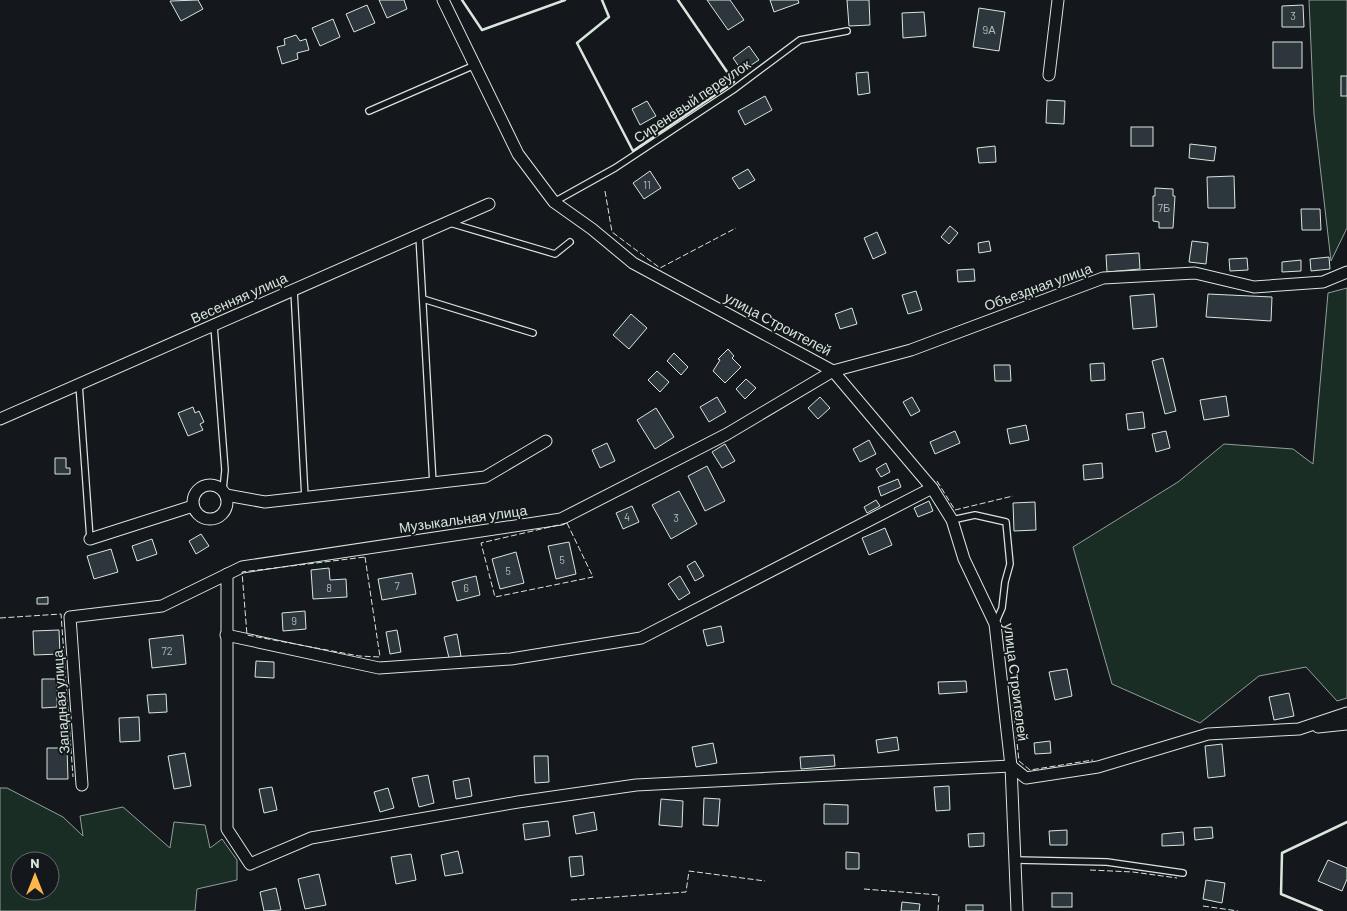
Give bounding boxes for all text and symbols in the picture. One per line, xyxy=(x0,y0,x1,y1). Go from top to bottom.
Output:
house number: 3 xyxy=(1290,9,1296,22)
house number: 9А xyxy=(982,23,996,36)
street label: Сиреневый переулок xyxy=(630,55,754,146)
house number: 11 xyxy=(643,178,651,191)
house number: 7Б xyxy=(1158,201,1170,214)
street label: Объездная улица xyxy=(982,259,1094,314)
street label: Весенняя улица xyxy=(188,269,290,326)
street label: улица Строителей xyxy=(722,288,835,359)
street label: Музыкальная улица xyxy=(398,501,528,536)
house number: 4 xyxy=(624,510,630,523)
house number: 3 xyxy=(673,511,679,524)
house number: 5 xyxy=(559,553,565,566)
house number: 5 xyxy=(505,564,511,577)
house number: 7 xyxy=(394,579,400,592)
house number: 8 xyxy=(326,581,332,594)
house number: 6 xyxy=(463,581,469,594)
house number: 9 xyxy=(291,614,297,627)
street label: улица Строителей xyxy=(1001,622,1032,742)
house number: 72 xyxy=(161,644,173,657)
street label: Западная улица xyxy=(48,649,73,755)
north arrow xyxy=(10,851,60,901)
text: N xyxy=(30,854,40,871)

